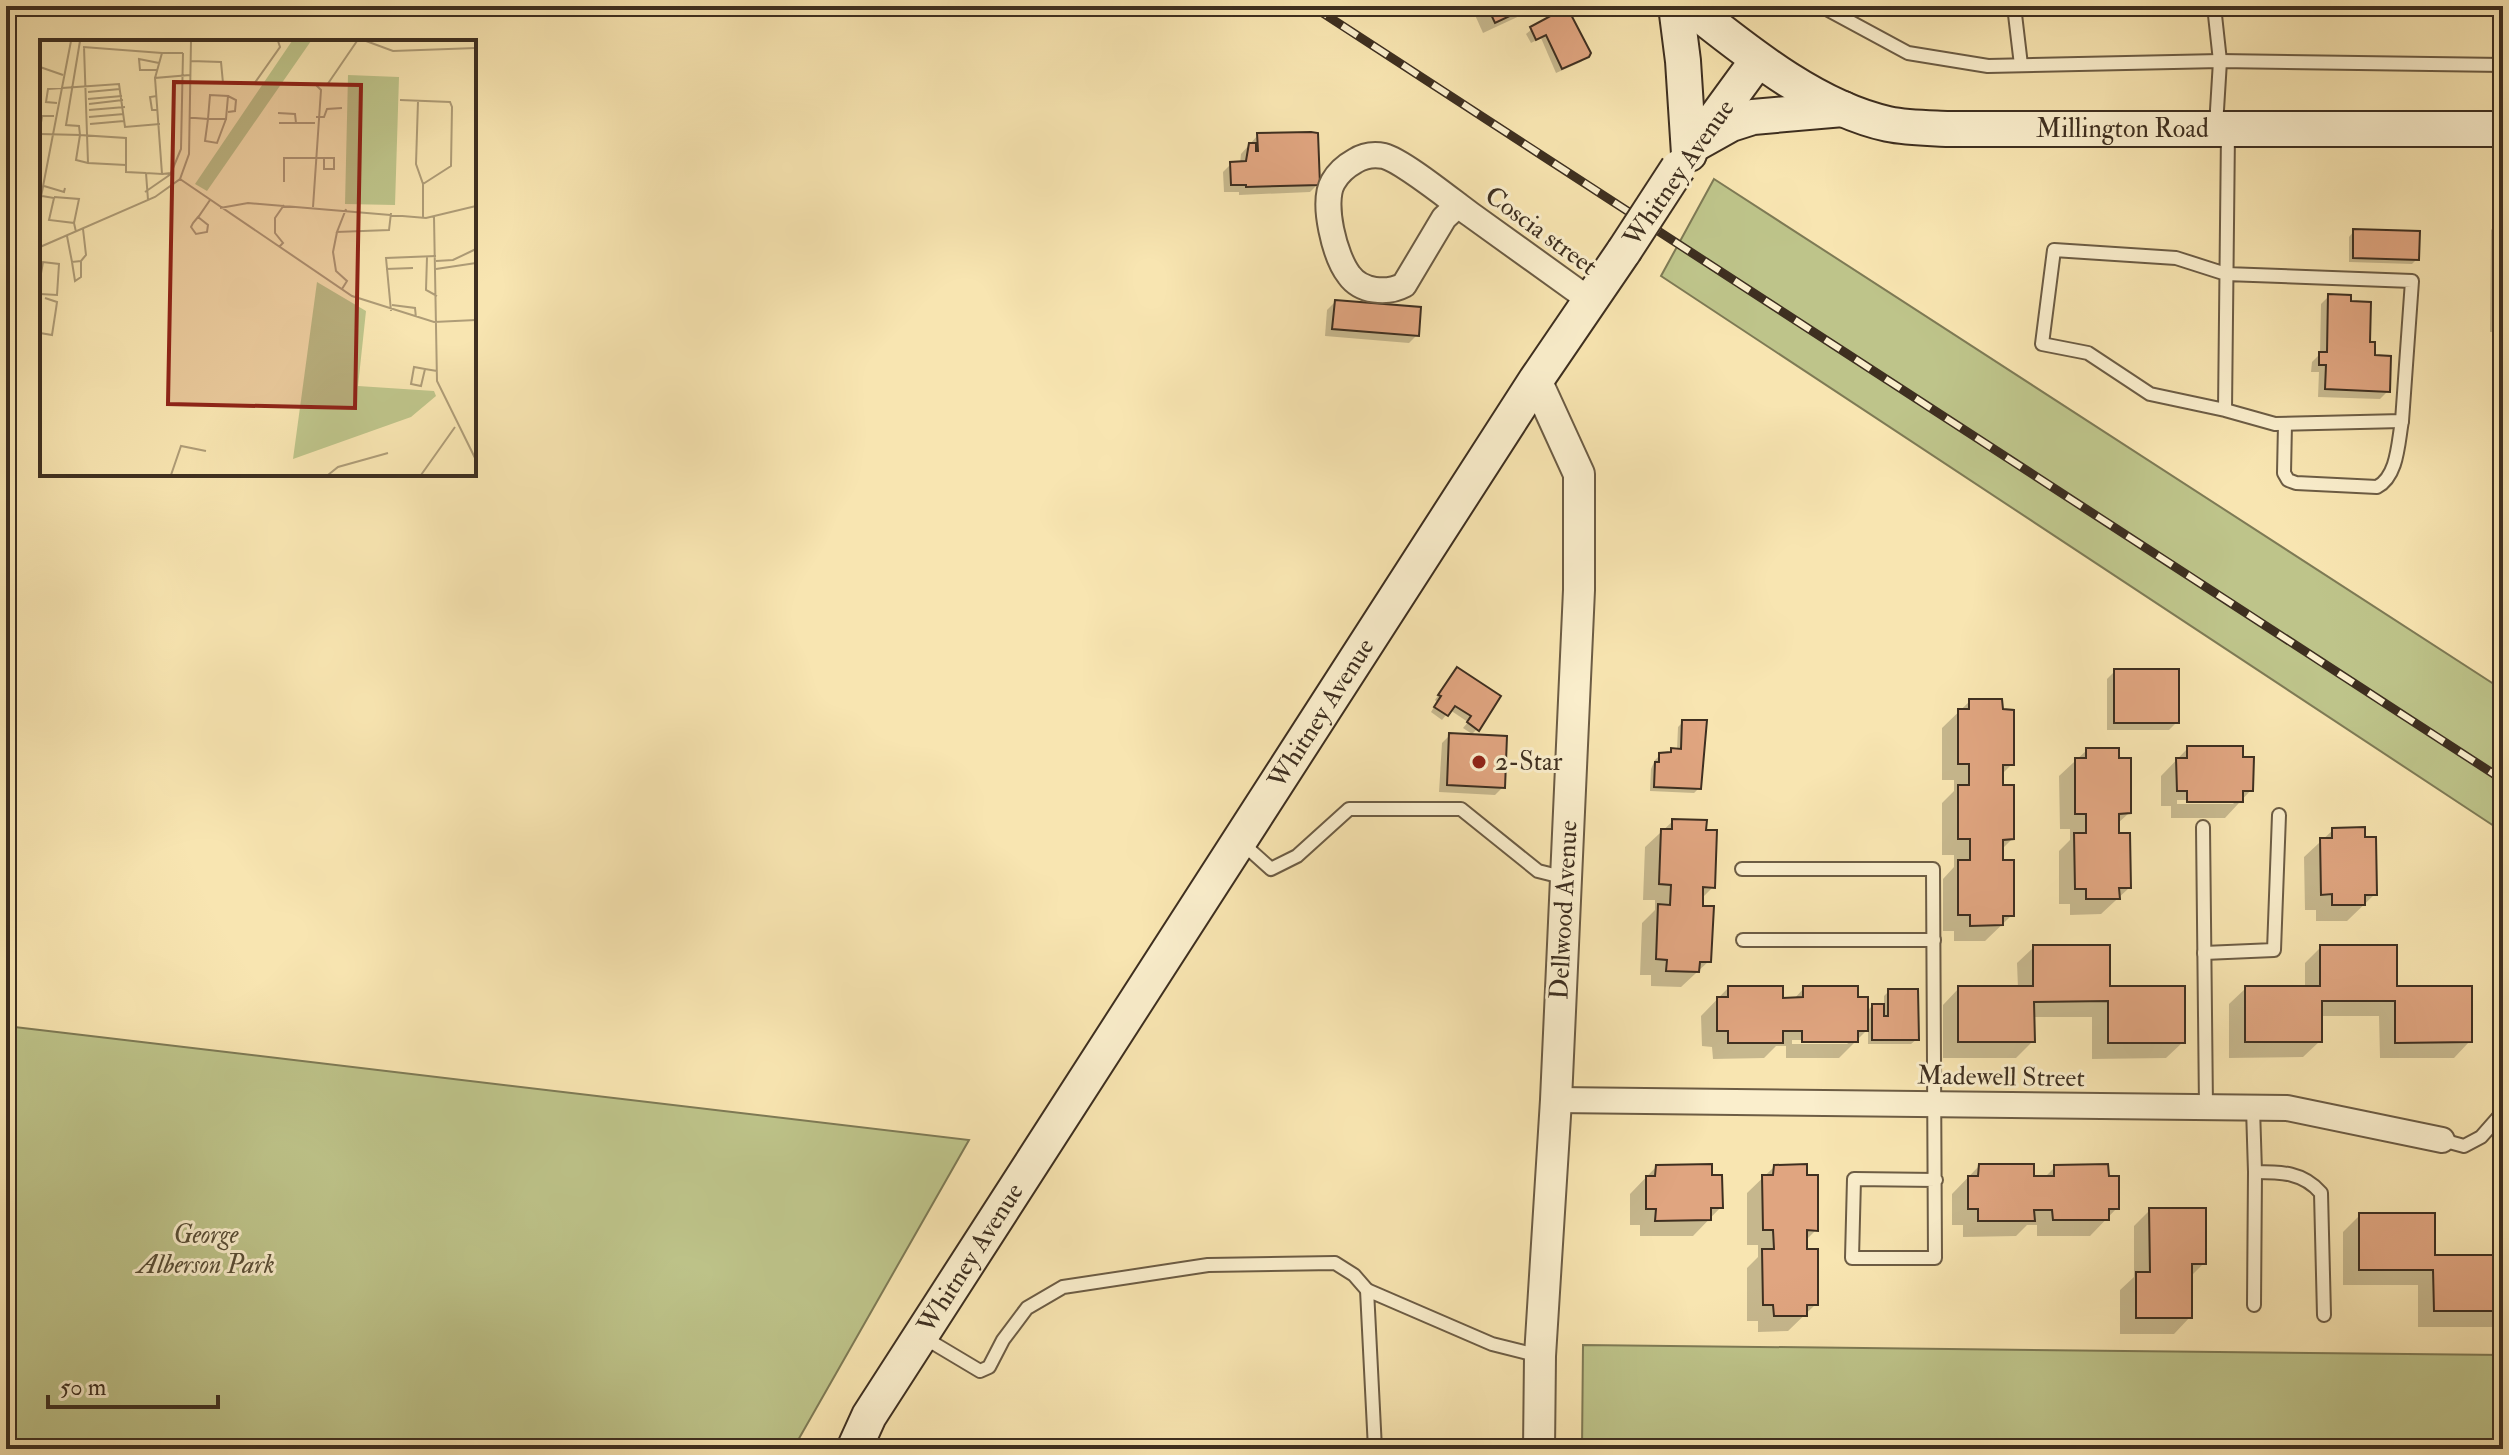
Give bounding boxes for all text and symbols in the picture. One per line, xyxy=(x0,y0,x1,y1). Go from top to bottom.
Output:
inset map xyxy=(40,40,476,476)
street label: Whitney Avenue xyxy=(1616,93,1742,253)
street label: Millington Road xyxy=(2036,113,2209,145)
street label: Coscia street xyxy=(1479,180,1603,282)
street label: Whitney Avenue xyxy=(1261,632,1382,795)
place label: 2-Star xyxy=(1495,746,1563,778)
marker: 2-Star xyxy=(1470,753,1488,771)
street label: Dellwood Avenue xyxy=(1543,819,1585,1001)
street label: Madewell Street xyxy=(1917,1060,2085,1094)
street label: Whitney Avenue xyxy=(910,1177,1031,1340)
park label: George Alberson Park xyxy=(134,1219,275,1281)
scale bar xyxy=(48,1359,218,1409)
text: 50 m xyxy=(60,1372,107,1403)

